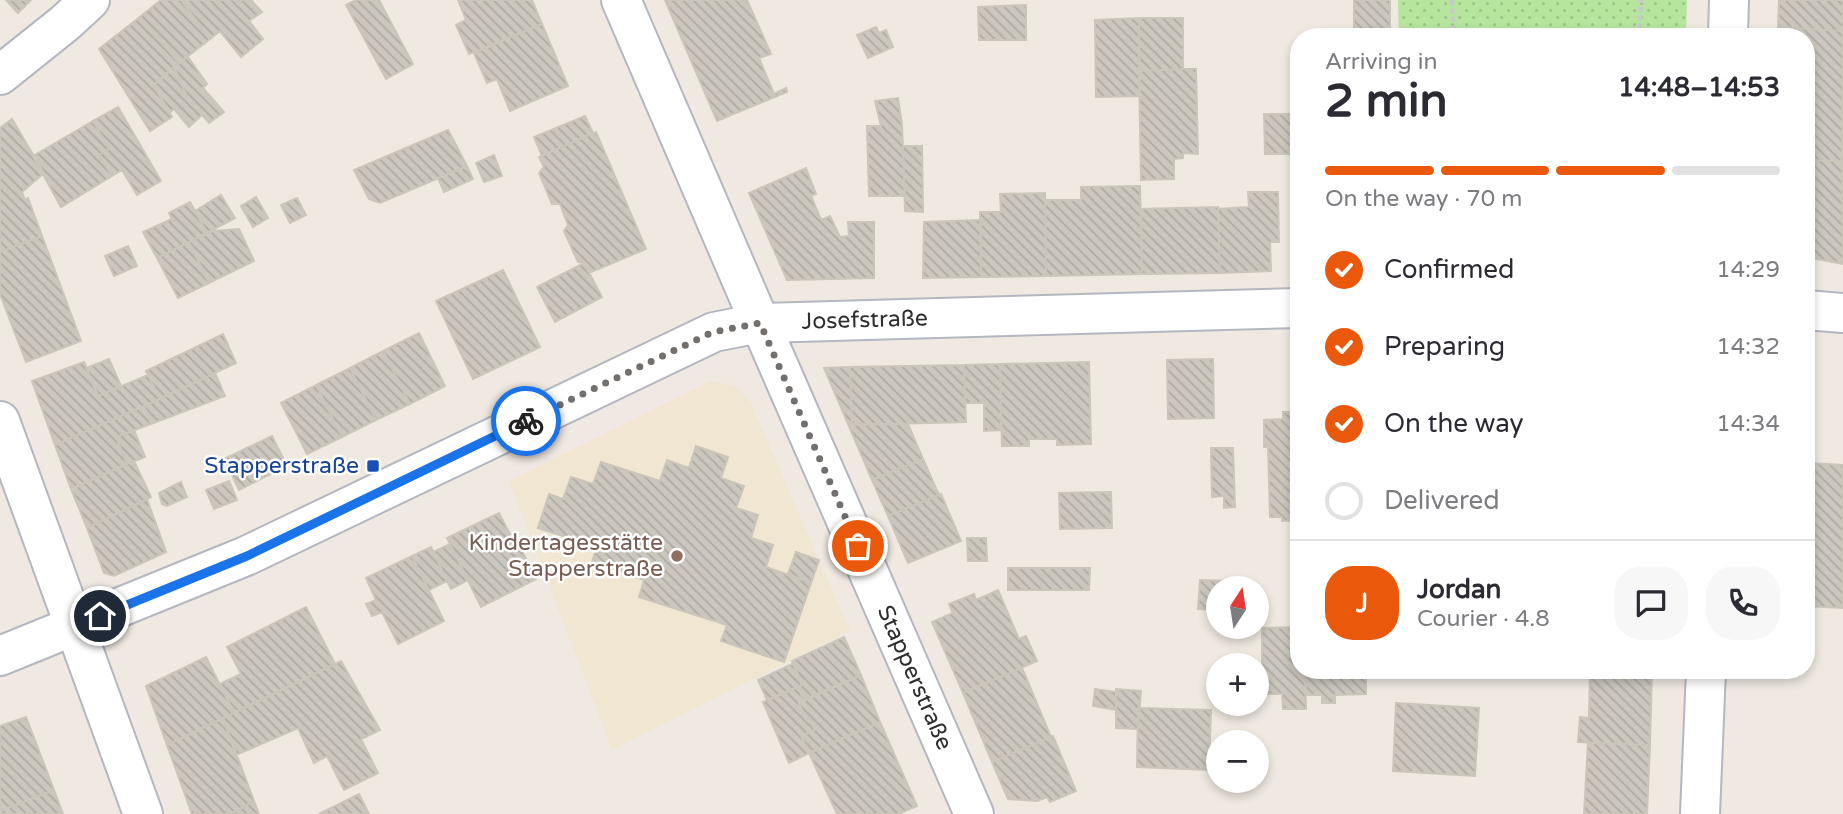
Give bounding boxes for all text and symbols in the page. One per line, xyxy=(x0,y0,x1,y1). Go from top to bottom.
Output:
text: Arriving in xyxy=(1325,48,1438,76)
text: 14:48–14:53 xyxy=(1618,72,1780,103)
text: 2 min xyxy=(1325,74,1448,129)
text: On the way · 70 m xyxy=(1325,185,1522,213)
icon: check xyxy=(1325,251,1363,289)
text: Confirmed xyxy=(1384,254,1514,285)
text: 14:29 xyxy=(1716,256,1780,284)
street label: Josefstraße xyxy=(801,304,928,336)
icon: check xyxy=(1325,328,1363,366)
text: Preparing xyxy=(1384,331,1505,362)
text: 14:32 xyxy=(1716,333,1780,361)
courier xyxy=(491,386,561,456)
icon: bike xyxy=(507,402,545,440)
icon: check xyxy=(1325,405,1363,443)
text: On the way xyxy=(1384,408,1524,439)
text: 14:34 xyxy=(1716,410,1780,438)
place label: Stapperstraße xyxy=(204,452,359,480)
marker: Stapperstraße xyxy=(365,458,381,474)
text: Delivered xyxy=(1384,485,1500,516)
pin xyxy=(828,516,888,576)
icon: bag xyxy=(839,527,877,565)
place label: Kindertagesstätte Stapperstraße xyxy=(468,529,663,583)
marker: Kindertagesstätte Stapperstraße xyxy=(669,548,685,564)
button: chat xyxy=(1614,566,1688,640)
button: phone xyxy=(1706,566,1780,640)
text: Jordan xyxy=(1417,574,1501,605)
north arrow xyxy=(1206,576,1269,639)
map controls xyxy=(1206,576,1269,793)
pin xyxy=(70,586,130,646)
text: J xyxy=(1356,588,1368,619)
icon: home xyxy=(81,597,119,635)
street label: Stapperstraße xyxy=(871,601,958,754)
text: Courier · 4.8 xyxy=(1417,605,1550,633)
button: + xyxy=(1206,653,1269,716)
button: − xyxy=(1206,730,1269,793)

